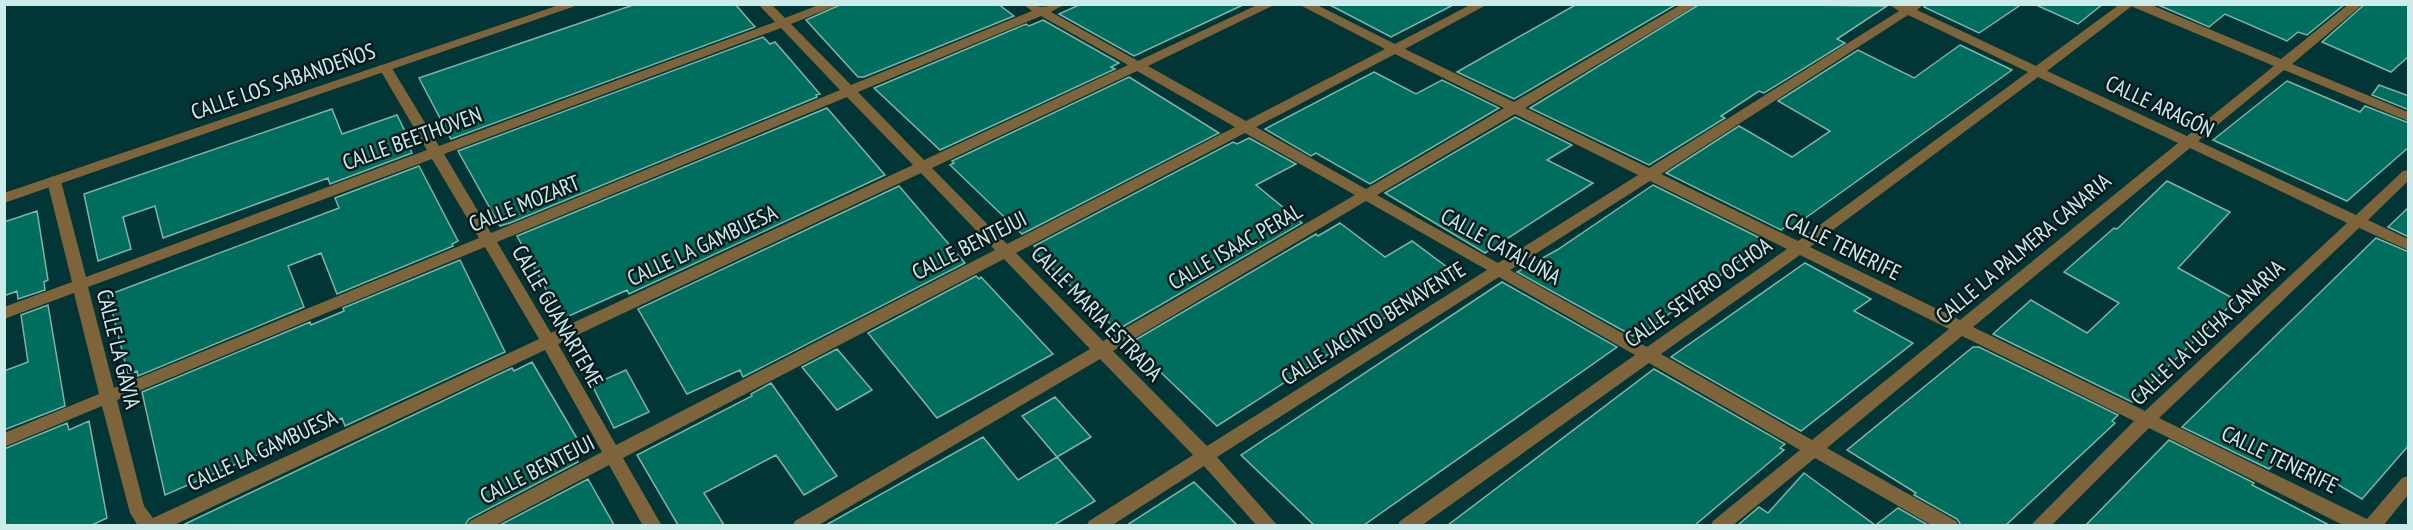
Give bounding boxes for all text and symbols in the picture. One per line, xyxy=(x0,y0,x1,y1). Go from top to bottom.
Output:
street label: CALLE LOS SABANDEÑOS xyxy=(187,36,379,126)
street label: CALLE ARAGÓN xyxy=(2101,69,2219,143)
street label: CALLE BEETHOVEN xyxy=(339,100,485,176)
street label: CALLE LA PALMERA CANARIA xyxy=(1930,166,2117,330)
street label: CALLE MOZART xyxy=(464,168,584,238)
street label: CALLE ISAAC PERAL xyxy=(1163,196,1307,296)
street label: CALLE LA GAMBUESA xyxy=(623,198,782,292)
street label: CALLE CATALUÑA xyxy=(1436,202,1566,291)
street label: CALLE BENTEJUI xyxy=(907,204,1031,286)
street label: CALLE TENERIFE xyxy=(1780,206,1906,286)
street label: CALLE SEVERO OCHOA xyxy=(1619,230,1778,353)
street label: CALLE MARIA ESTRADA xyxy=(1025,239,1169,387)
street label: CALLE GUANARTEME xyxy=(506,240,610,392)
street label: CALLE LA LUCHA CANARIA xyxy=(2124,253,2290,411)
street label: CALLE JACINTO BENAVENTE xyxy=(1276,255,1470,391)
street label: CALLE LA GAVIA xyxy=(91,286,147,412)
street label: CALLE LA GAMBUESA xyxy=(183,403,342,497)
street label: CALLE TENERIFE xyxy=(2217,419,2343,499)
street label: CALLE BENTEJUI xyxy=(475,428,599,510)

